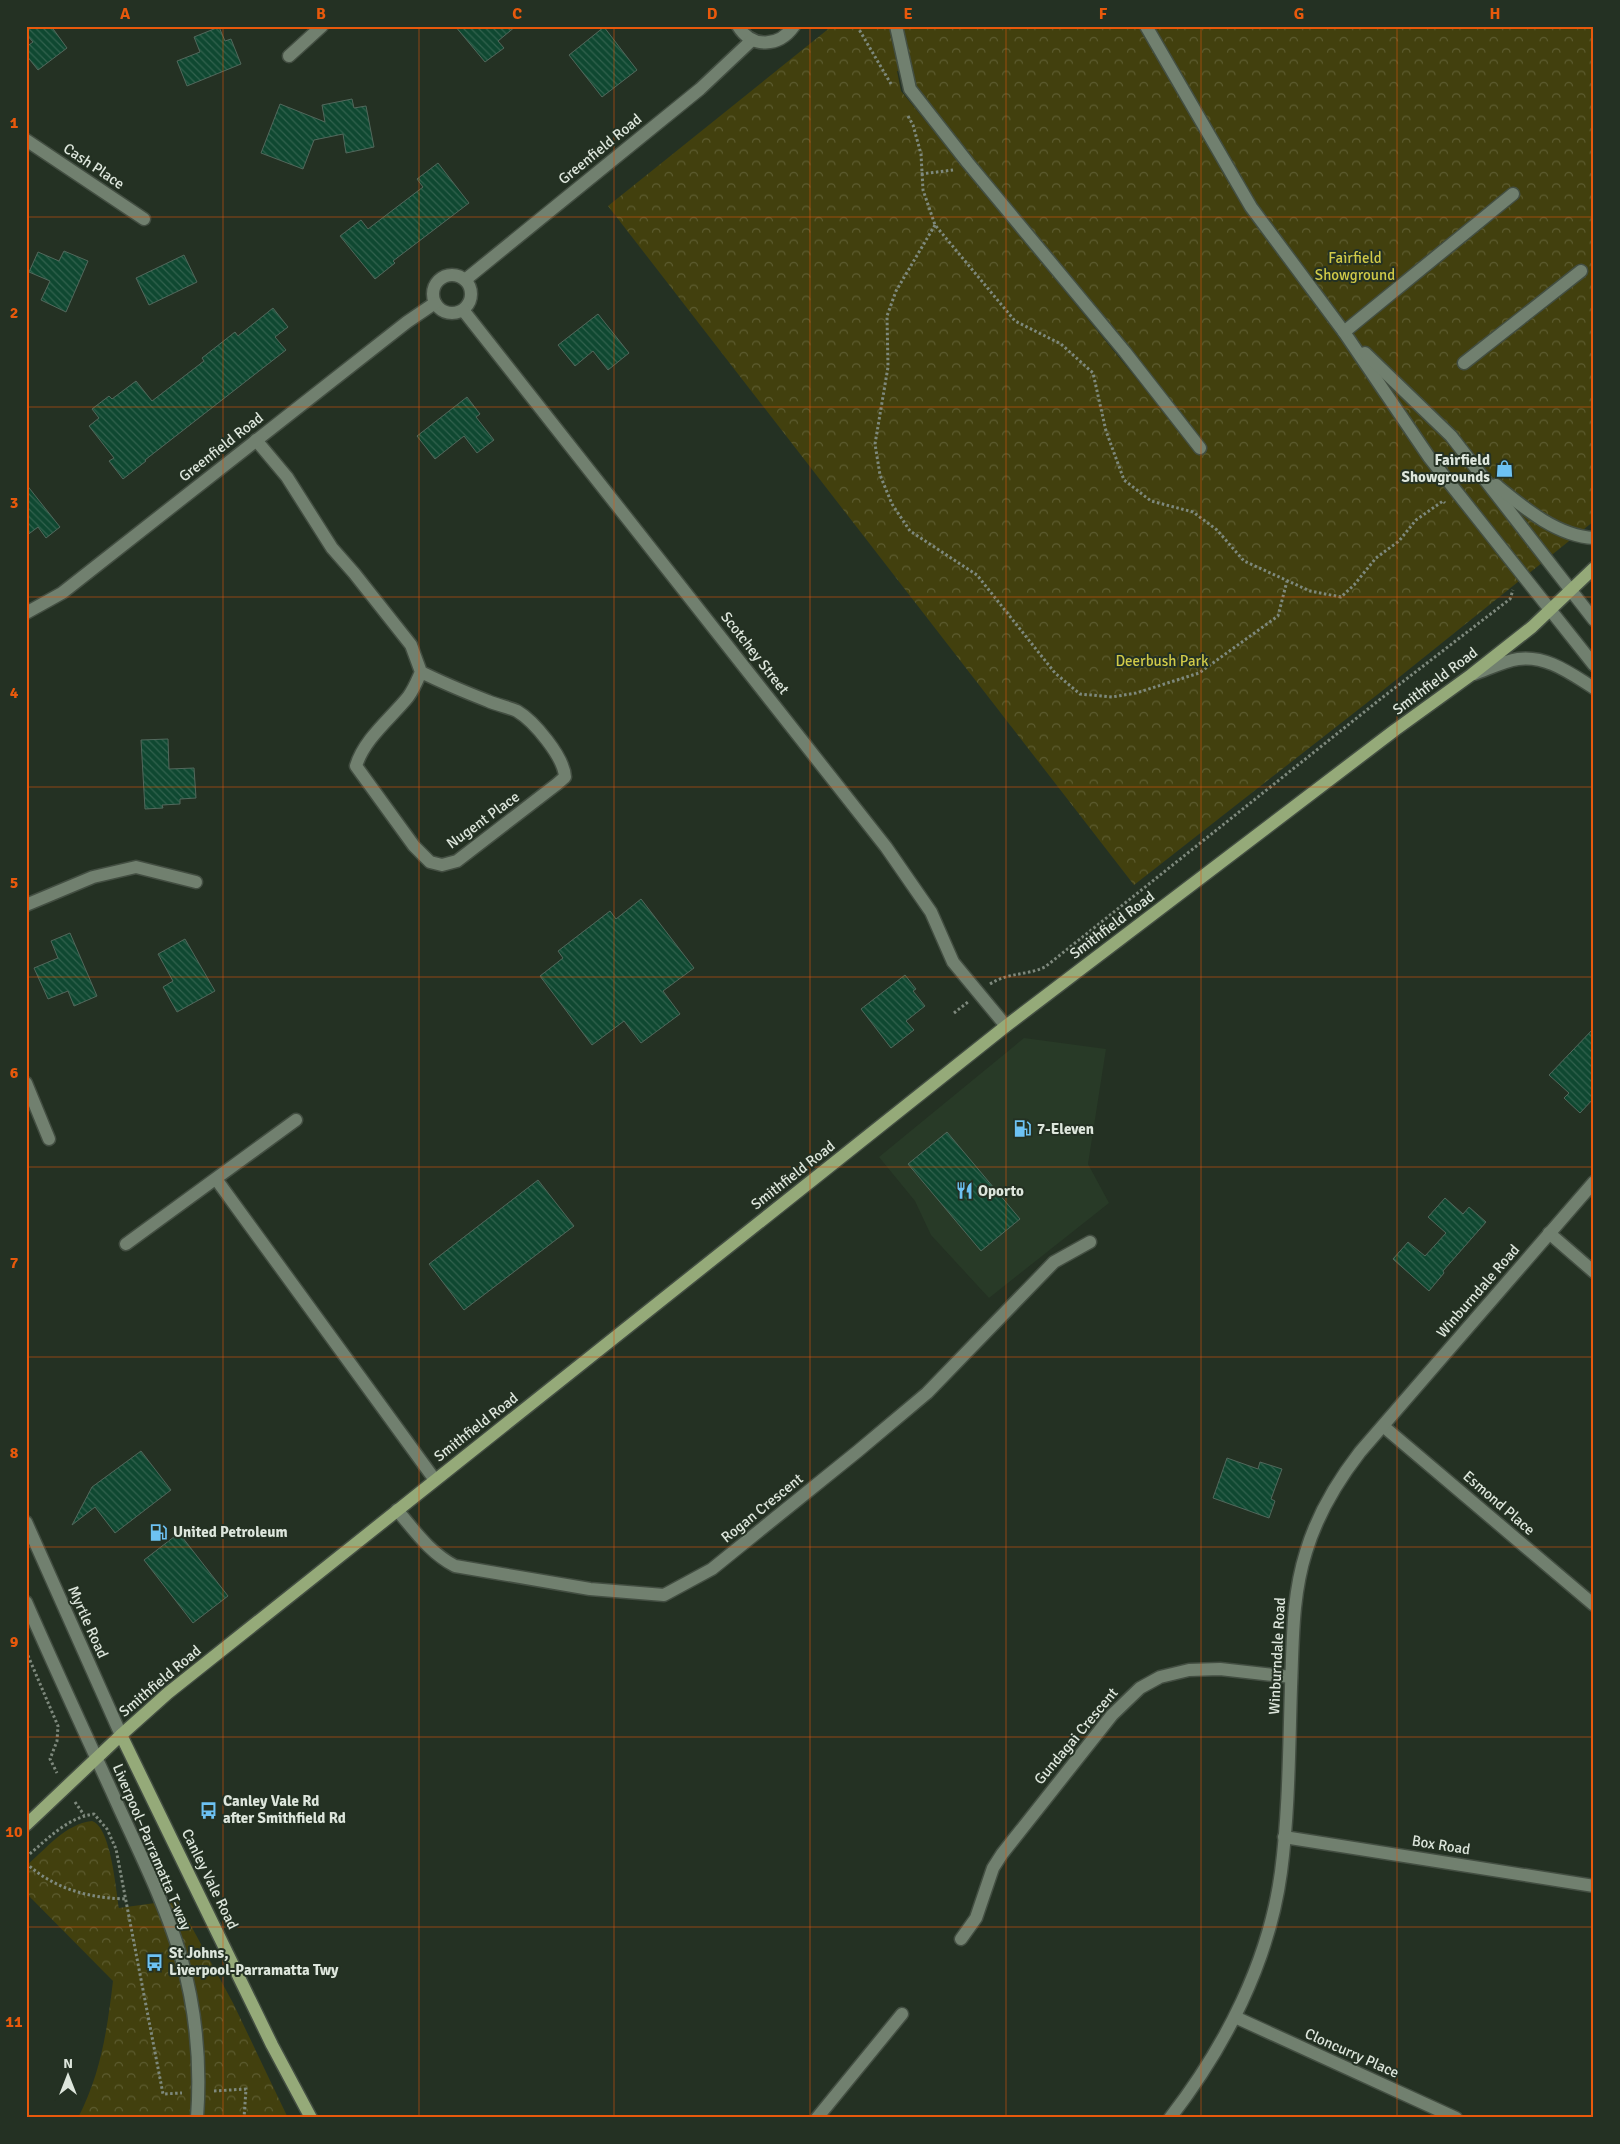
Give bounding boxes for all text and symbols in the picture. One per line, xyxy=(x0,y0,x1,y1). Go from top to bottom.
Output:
text: A xyxy=(120,4,131,24)
text: B xyxy=(316,4,326,24)
text: C xyxy=(512,4,522,24)
text: D xyxy=(707,4,718,24)
text: E xyxy=(903,4,913,24)
text: F xyxy=(1099,4,1108,24)
text: G xyxy=(1294,4,1304,24)
text: H xyxy=(1490,4,1500,24)
street label: Greenfield Road xyxy=(555,110,645,188)
text: 1 xyxy=(10,113,19,133)
street label: Cash Place xyxy=(60,139,128,193)
park label: Fairfield Showground xyxy=(1315,249,1395,284)
text: 2 xyxy=(10,303,18,323)
street label: Greenfield Road xyxy=(175,408,267,485)
place label: Fairfield Showgrounds xyxy=(1402,451,1490,486)
shop icon: Fairfield Showgrounds xyxy=(1494,459,1514,479)
text: 3 xyxy=(10,493,18,513)
street label: Scotchey Street xyxy=(717,608,793,698)
street label: Smithfield Road xyxy=(1389,643,1481,719)
park label: Deerbush Park xyxy=(1115,652,1209,670)
text: 4 xyxy=(10,683,19,703)
street label: Nugent Place xyxy=(443,788,523,852)
text: 5 xyxy=(10,873,18,893)
street label: Smithfield Road xyxy=(1066,887,1158,963)
text: 6 xyxy=(10,1063,19,1083)
fuel station icon: 7-Eleven xyxy=(1013,1119,1033,1139)
place label: 7-Eleven xyxy=(1037,1120,1094,1138)
street label: Smithfield Road xyxy=(747,1137,839,1213)
restaurant icon: Oporto xyxy=(954,1181,974,1201)
place label: Oporto xyxy=(978,1182,1024,1200)
street label: Winburndale Road xyxy=(1433,1241,1523,1341)
text: 7 xyxy=(10,1253,19,1273)
street label: Smithfield Road xyxy=(430,1389,522,1465)
text: 8 xyxy=(10,1443,19,1463)
street label: Esmond Place xyxy=(1459,1467,1539,1539)
street label: Rogan Crescent xyxy=(718,1470,806,1546)
fuel station icon: United Petroleum xyxy=(149,1522,169,1542)
place label: United Petroleum xyxy=(173,1523,288,1541)
street label: Myrtle Road xyxy=(64,1583,112,1661)
street label: Winburndale Road xyxy=(1265,1597,1289,1715)
text: 9 xyxy=(10,1632,19,1652)
street label: Smithfield Road xyxy=(115,1641,205,1721)
street label: Gundagai Crescent xyxy=(1030,1684,1122,1788)
street label: Liverpool–Parramatta T-way xyxy=(109,1761,195,1933)
place label: Canley Vale Rd after Smithfield Rd xyxy=(223,1792,346,1827)
bus stop icon: Canley Vale Rd after Smithfield Rd xyxy=(199,1800,219,1820)
text: 10 xyxy=(5,1822,23,1842)
street label: Canley Vale Road xyxy=(178,1826,242,1932)
street label: Box Road xyxy=(1410,1832,1472,1859)
place label: St Johns, Liverpool-Parramatta Twy xyxy=(169,1944,339,1979)
bus stop icon: St Johns, Liverpool-Parramatta Twy xyxy=(145,1952,165,1972)
text: 11 xyxy=(5,2012,23,2032)
street label: Cloncurry Place xyxy=(1302,2024,1402,2082)
north arrow xyxy=(42,2052,92,2102)
text: N xyxy=(63,2055,73,2072)

